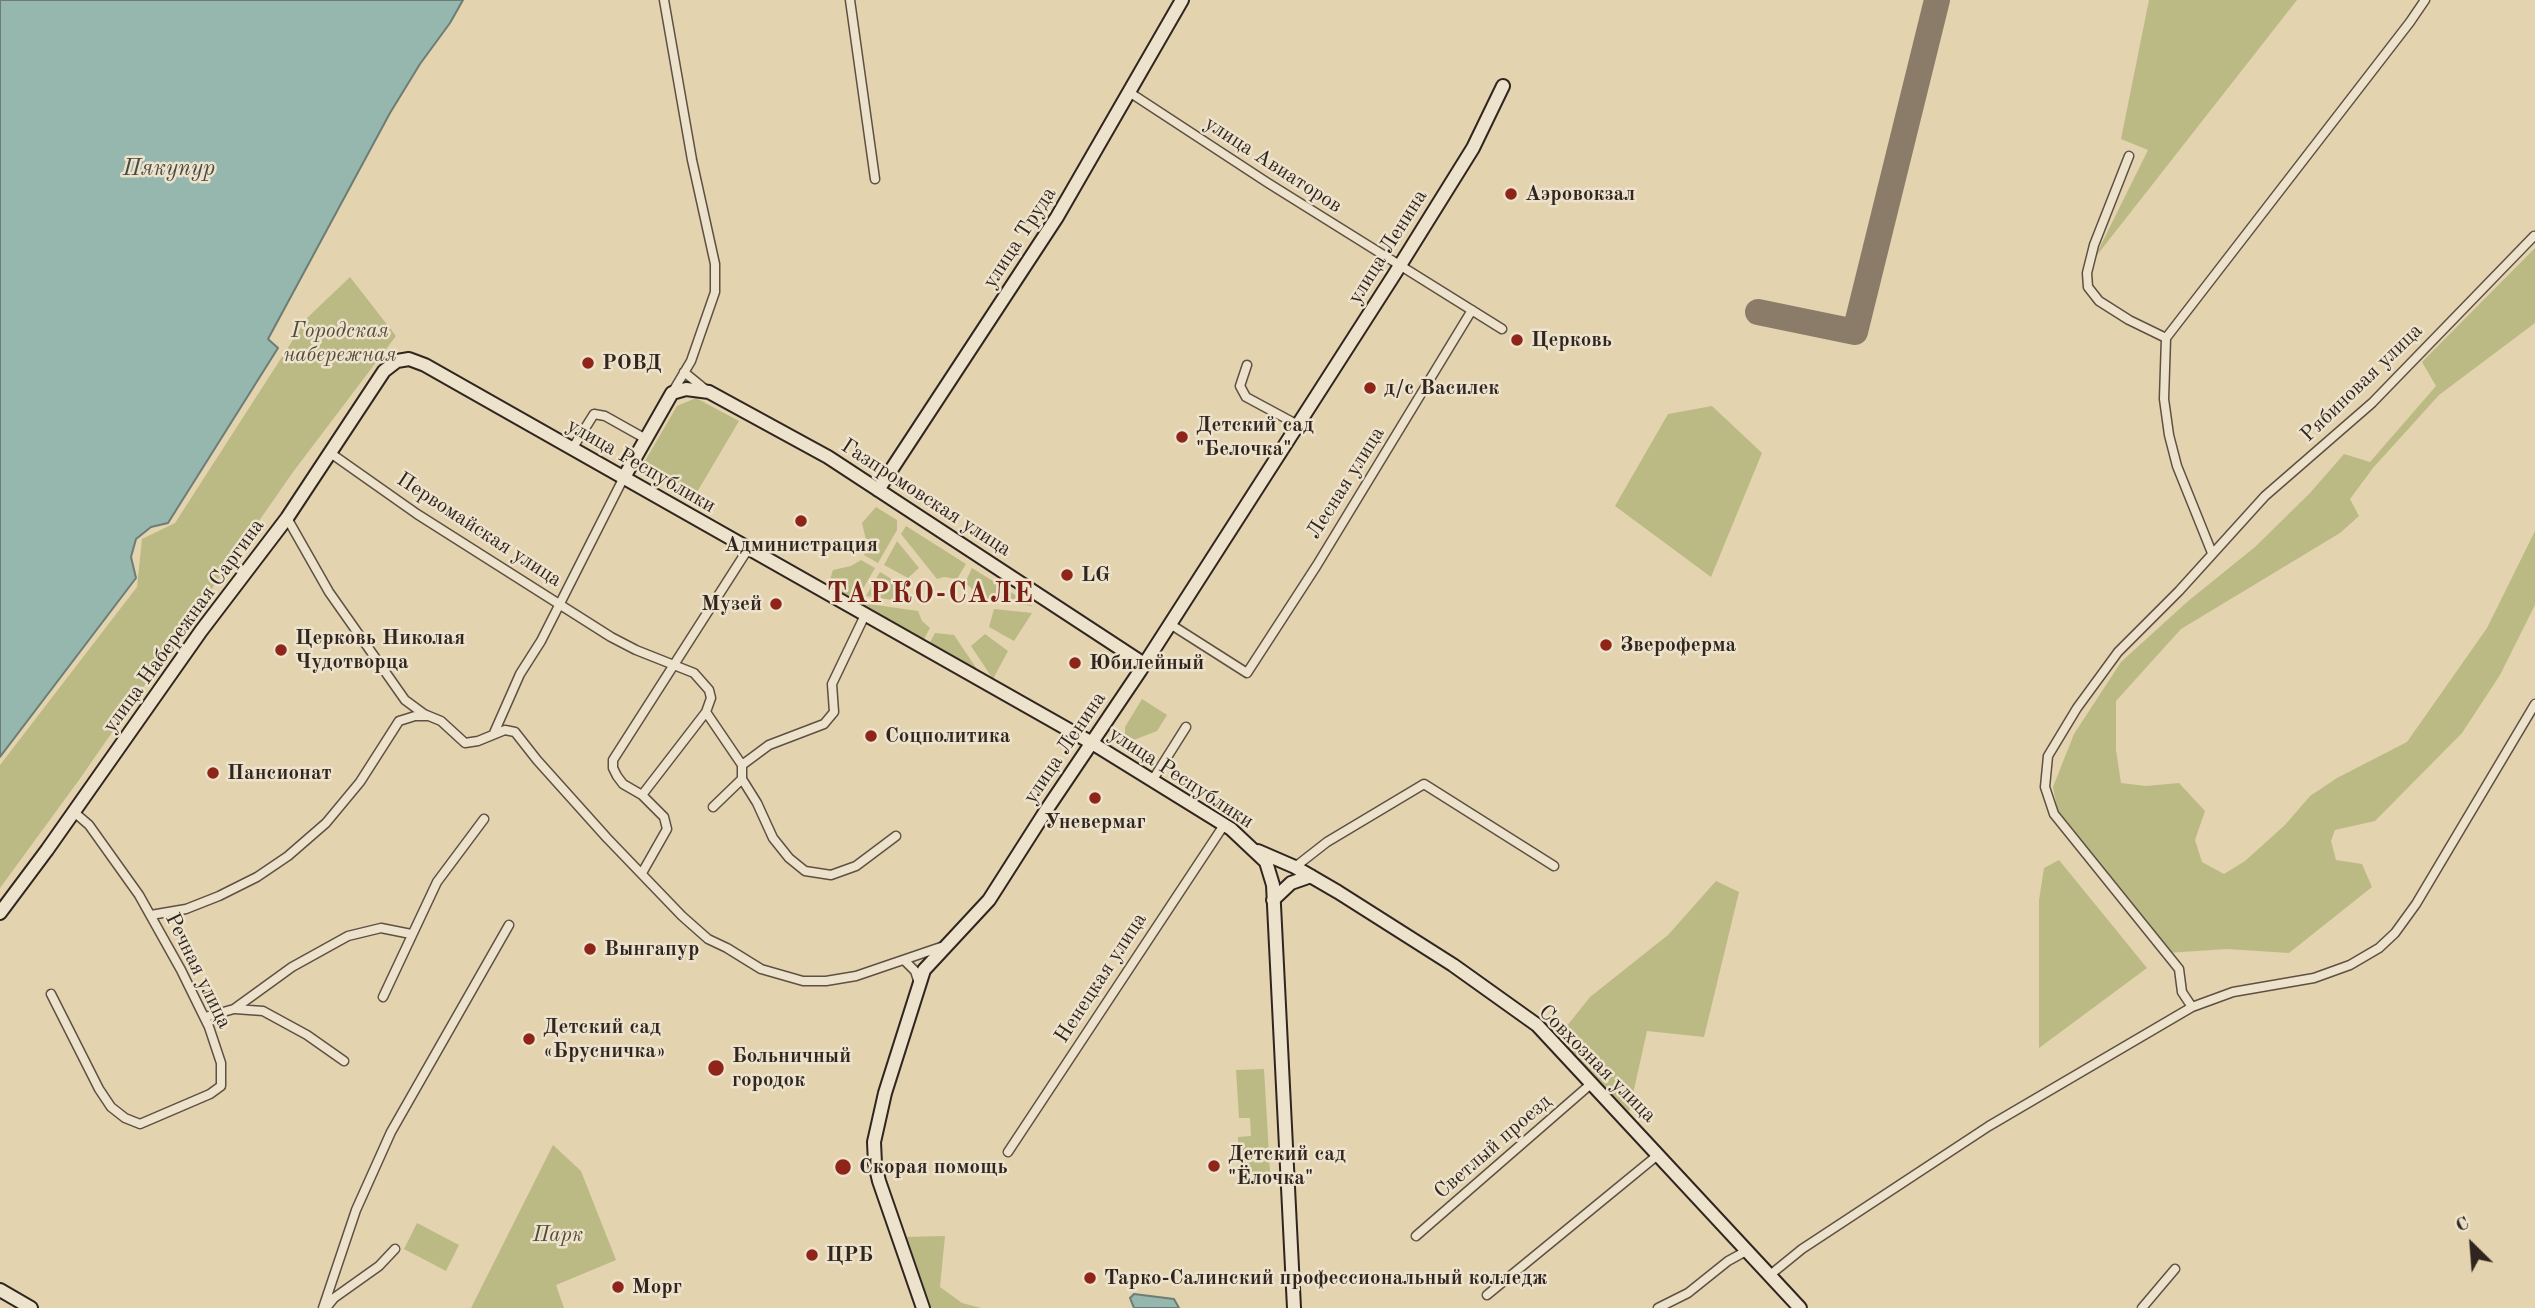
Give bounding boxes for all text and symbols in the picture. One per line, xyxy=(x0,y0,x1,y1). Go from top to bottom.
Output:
street label: улица Авиаторов xyxy=(1199,111,1347,219)
water label: Пякупур xyxy=(123,155,215,183)
place label: Аэровокзал xyxy=(1525,181,1635,207)
street label: улица Труда xyxy=(978,183,1062,293)
street label: улица Ленина xyxy=(1343,185,1433,309)
marker: Аэровокзал xyxy=(1503,186,1519,202)
park label: Городская набережная xyxy=(283,318,397,368)
street label: Рябиновая улица xyxy=(2296,318,2428,448)
place label: Церковь xyxy=(1531,327,1612,353)
marker: Церковь xyxy=(1509,332,1525,348)
place label: РОВД xyxy=(602,350,661,376)
marker: РОВД xyxy=(580,355,596,371)
place label: д/с Василек xyxy=(1384,375,1499,401)
marker: д/с Василек xyxy=(1362,380,1378,396)
place label: Детский сад "Белочка" xyxy=(1196,412,1314,462)
street label: улица Республики xyxy=(562,413,720,519)
street label: Лесная улица xyxy=(1302,422,1390,544)
marker: Детский сад "Белочка" xyxy=(1174,429,1190,445)
street label: Газпромовская улица xyxy=(836,434,1016,562)
street label: Первомайская улица xyxy=(392,467,566,593)
marker: Администрация xyxy=(793,513,809,529)
street label: улица Набережная Саргина xyxy=(98,514,270,738)
place label: Администрация xyxy=(724,532,878,558)
place label: LG xyxy=(1081,562,1110,588)
marker: LG xyxy=(1059,567,1075,583)
district label: ТАРКО-САЛЕ xyxy=(828,578,1034,612)
place label: Музей xyxy=(701,591,762,617)
marker: Музей xyxy=(768,596,784,612)
place label: Церковь Николая Чудотворца xyxy=(295,625,465,675)
place label: Звероферма xyxy=(1620,632,1736,658)
marker: Звероферма xyxy=(1598,637,1614,653)
marker: Церковь Николая Чудотворца xyxy=(273,642,289,658)
place label: Юбилейный xyxy=(1089,650,1204,676)
marker: Юбилейный xyxy=(1067,655,1083,671)
street label: улица Ленина xyxy=(1018,687,1112,809)
street label: улица Республики xyxy=(1104,722,1258,834)
place label: Соцполитика xyxy=(885,723,1010,749)
marker: Соцполитика xyxy=(863,728,879,744)
place label: Пансионат xyxy=(227,760,332,786)
marker: Пансионат xyxy=(205,765,221,781)
marker: Уневермаг xyxy=(1087,790,1103,806)
place label: Уневермаг xyxy=(1044,809,1146,835)
street label: Ненецкая улица xyxy=(1049,908,1153,1048)
street label: Речная улица xyxy=(159,909,237,1033)
place label: Вынгапур xyxy=(604,936,699,962)
marker: Вынгапур xyxy=(582,941,598,957)
street label: Совхозная улица xyxy=(1533,1000,1661,1128)
place label: Детский сад «Брусничка» xyxy=(543,1014,666,1064)
marker: Детский сад «Брусничка» xyxy=(521,1031,537,1047)
place label: Больничный городок xyxy=(732,1043,851,1093)
marker: Больничный городок xyxy=(706,1058,726,1078)
street label: Светлый проезд xyxy=(1429,1089,1557,1205)
place label: Детский сад "Ёлочка" xyxy=(1228,1141,1346,1191)
place label: Скорая помощь xyxy=(859,1154,1008,1180)
marker: Скорая помощь xyxy=(833,1157,853,1177)
marker: Детский сад "Ёлочка" xyxy=(1206,1158,1222,1174)
north arrow xyxy=(2437,1210,2507,1280)
text: С xyxy=(2453,1214,2473,1237)
park label: Парк xyxy=(533,1222,583,1248)
place label: ЦРБ xyxy=(826,1242,873,1268)
marker: ЦРБ xyxy=(804,1247,820,1263)
place label: Тарко-Салинский профессиональный колледж xyxy=(1104,1265,1547,1291)
marker: Тарко-Салинский профессиональный колледж xyxy=(1082,1270,1098,1286)
place label: Морг xyxy=(632,1274,682,1300)
marker: Морг xyxy=(610,1279,626,1295)

